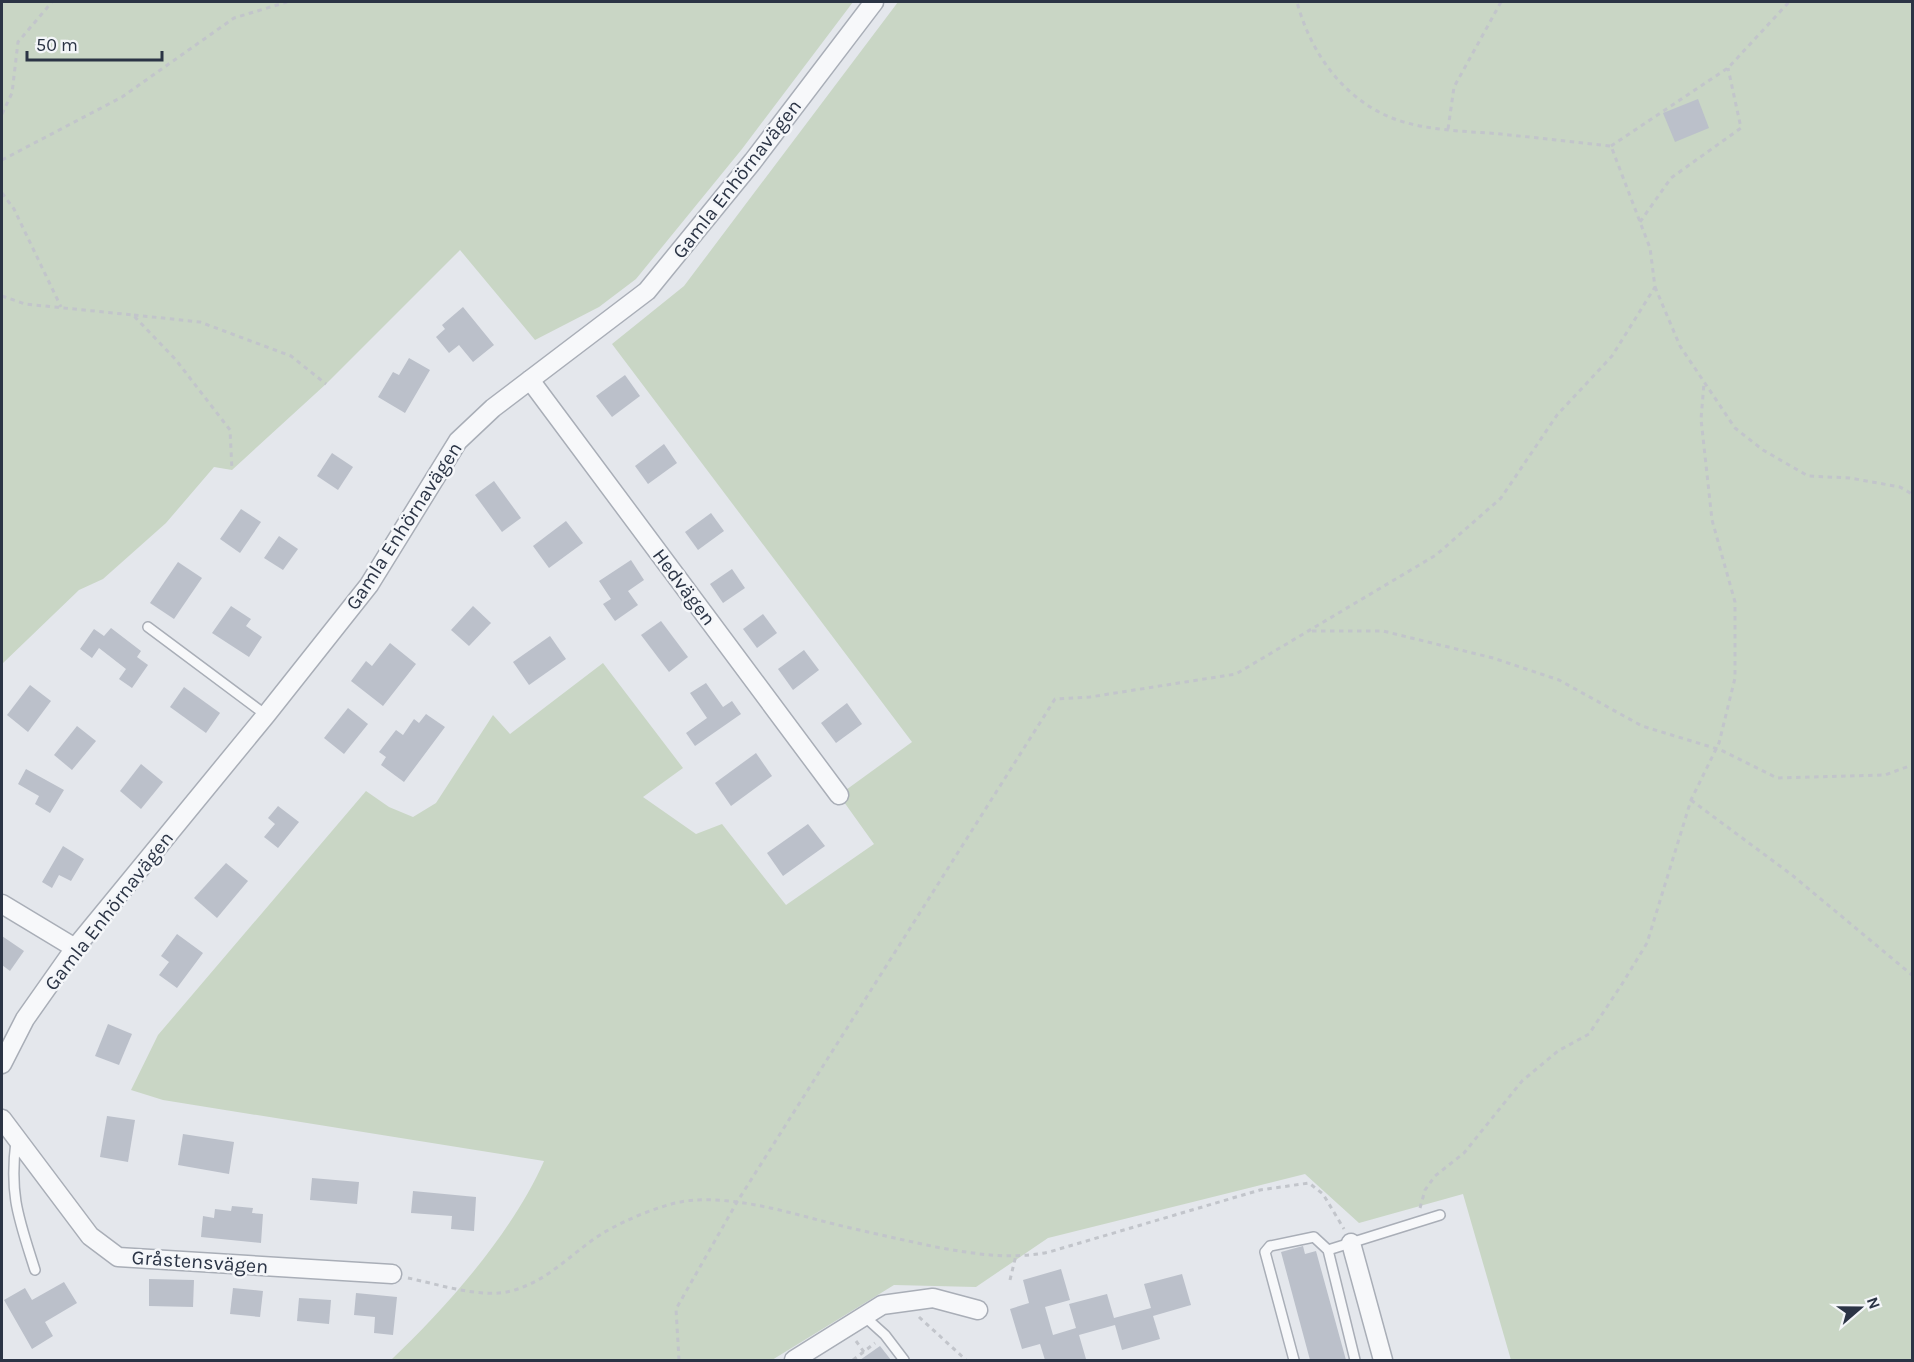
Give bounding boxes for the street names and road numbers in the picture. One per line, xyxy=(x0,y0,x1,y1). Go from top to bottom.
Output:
street label: Gamla Enhörnavägen xyxy=(668,95,806,263)
street label: Gamla Enhörnavägen xyxy=(341,438,467,614)
street label: Hedvägen xyxy=(648,544,720,630)
street label: Gamla Enhörnavägen xyxy=(40,827,178,995)
street label: Gråstensvägen xyxy=(131,1246,269,1278)

